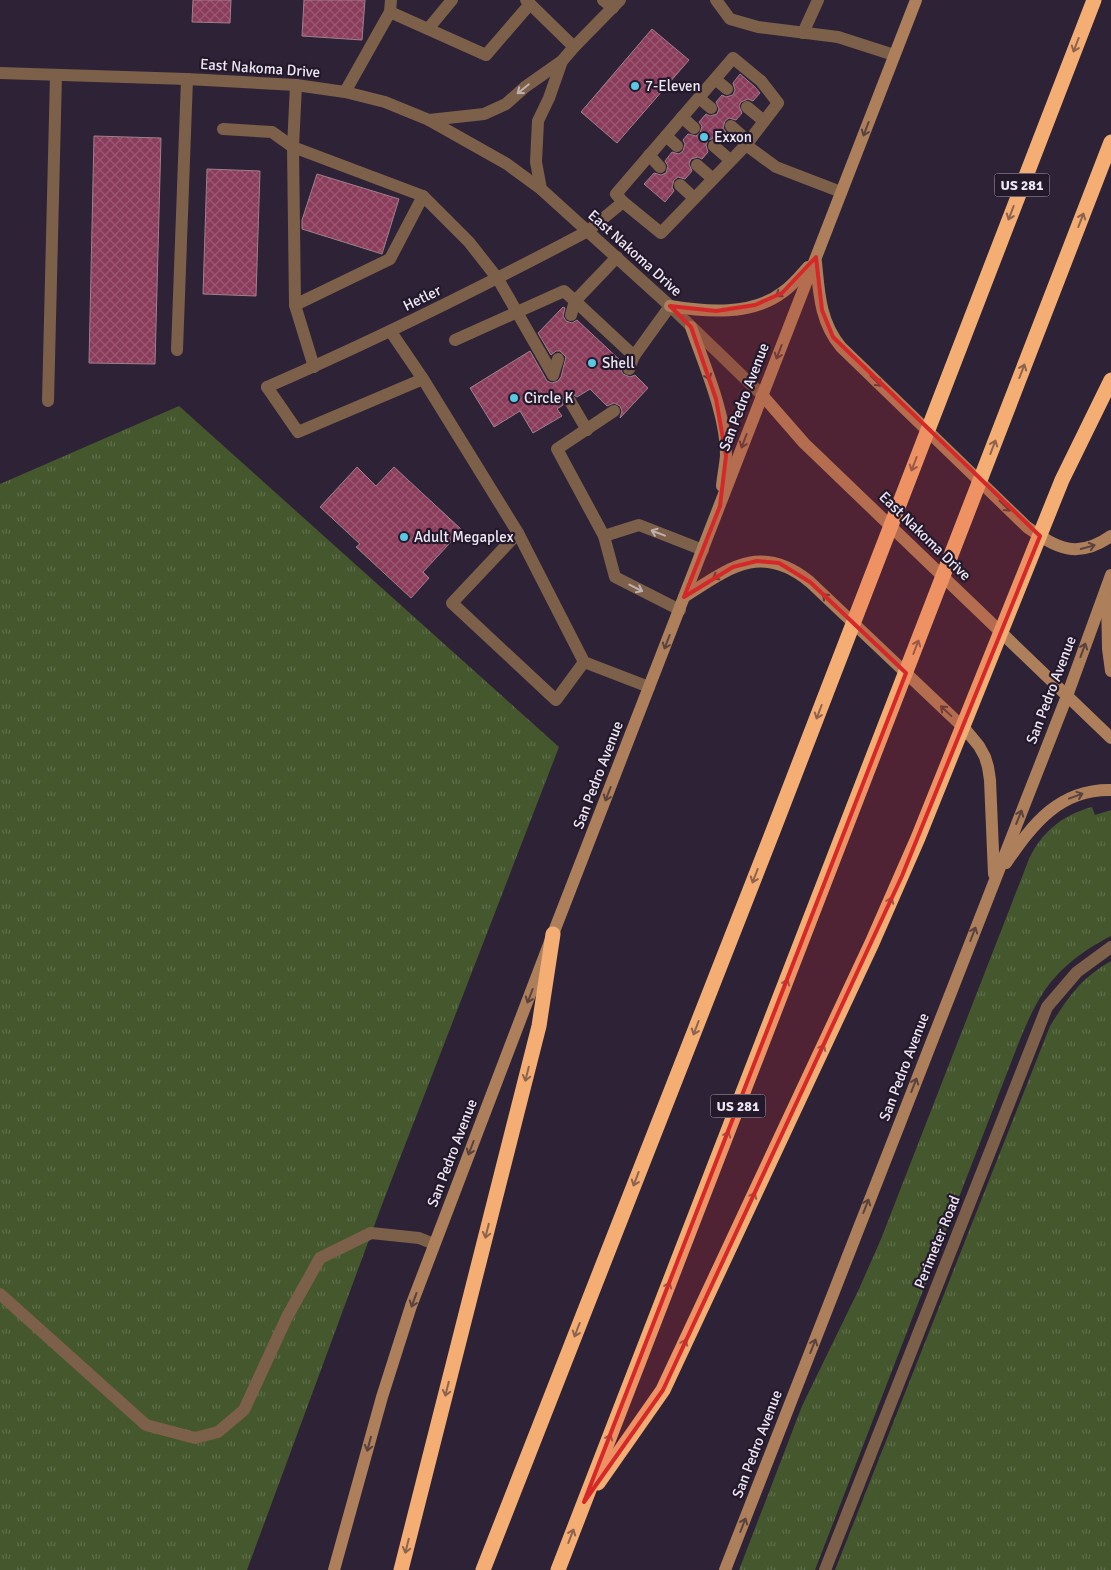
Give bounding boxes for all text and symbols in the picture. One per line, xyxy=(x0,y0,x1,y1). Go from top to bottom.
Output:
one-way arrow xyxy=(1071,38,1080,53)
street label: East Nakoma Drive xyxy=(199,55,321,81)
place label: 7-Eleven xyxy=(645,77,701,95)
marker: 7-Eleven xyxy=(629,80,641,92)
one-way arrow xyxy=(517,84,530,95)
one-way arrow xyxy=(861,121,870,136)
place label: Exxon xyxy=(714,128,752,146)
marker: Exxon xyxy=(698,131,710,143)
road number: US 281 xyxy=(994,174,1050,196)
street label: East Nakoma Drive xyxy=(584,206,686,300)
one-way arrow xyxy=(1006,206,1015,221)
one-way arrow xyxy=(1077,213,1086,228)
street label: Hetler xyxy=(400,281,444,315)
one-way arrow xyxy=(775,287,789,297)
street label: San Pedro Avenue xyxy=(715,340,773,454)
one-way arrow xyxy=(774,344,783,359)
place label: Shell xyxy=(602,354,635,372)
marker: Shell xyxy=(586,357,598,369)
one-way arrow xyxy=(1018,364,1027,379)
one-way arrow xyxy=(703,365,712,380)
one-way arrow xyxy=(870,374,882,387)
place label: Circle K xyxy=(524,389,573,407)
marker: Circle K xyxy=(508,392,520,404)
one-way arrow xyxy=(739,433,749,448)
one-way arrow xyxy=(989,440,998,455)
one-way arrow xyxy=(909,457,918,472)
street label: East Nakoma Drive xyxy=(875,488,975,584)
one-way arrow xyxy=(999,500,1012,512)
one-way arrow xyxy=(651,527,666,537)
place label: Adult Megaplex xyxy=(414,528,514,546)
marker: Adult Megaplex xyxy=(398,531,410,543)
one-way arrow xyxy=(1080,542,1096,551)
one-way arrow xyxy=(712,570,726,580)
one-way arrow xyxy=(628,583,643,593)
one-way arrow xyxy=(822,593,835,605)
street label: San Pedro Avenue xyxy=(1022,633,1080,747)
one-way arrow xyxy=(662,634,671,649)
one-way arrow xyxy=(912,640,921,656)
one-way arrow xyxy=(1079,643,1088,658)
one-way arrow xyxy=(814,703,823,719)
one-way arrow xyxy=(940,705,953,717)
street label: San Pedro Avenue xyxy=(569,718,627,832)
one-way arrow xyxy=(603,786,612,801)
one-way arrow xyxy=(1068,791,1083,800)
one-way arrow xyxy=(1015,810,1024,825)
one-way arrow xyxy=(750,868,759,884)
one-way arrow xyxy=(885,897,895,912)
one-way arrow xyxy=(969,927,978,942)
one-way arrow xyxy=(780,979,790,994)
one-way arrow xyxy=(525,988,534,1003)
street label: San Pedro Avenue xyxy=(875,1010,933,1124)
one-way arrow xyxy=(690,1020,699,1035)
one-way arrow xyxy=(816,1044,826,1059)
one-way arrow xyxy=(522,1065,531,1081)
one-way arrow xyxy=(910,1078,919,1094)
road number: US 281 xyxy=(710,1094,766,1118)
street label: San Pedro Avenue xyxy=(423,1096,481,1210)
one-way arrow xyxy=(722,1130,731,1146)
one-way arrow xyxy=(466,1140,476,1155)
one-way arrow xyxy=(631,1171,640,1186)
one-way arrow xyxy=(747,1191,757,1206)
street label: Perimeter Road xyxy=(910,1193,964,1291)
one-way arrow xyxy=(863,1199,872,1214)
one-way arrow xyxy=(482,1223,491,1239)
one-way arrow xyxy=(663,1282,672,1297)
one-way arrow xyxy=(409,1291,418,1307)
one-way arrow xyxy=(572,1322,581,1337)
one-way arrow xyxy=(809,1338,818,1353)
one-way arrow xyxy=(679,1339,688,1354)
one-way arrow xyxy=(442,1380,452,1396)
street label: San Pedro Avenue xyxy=(728,1387,786,1501)
one-way arrow xyxy=(604,1433,613,1449)
one-way arrow xyxy=(363,1435,373,1451)
one-way arrow xyxy=(739,1517,748,1533)
one-way arrow xyxy=(567,1529,576,1544)
one-way arrow xyxy=(402,1538,412,1554)

